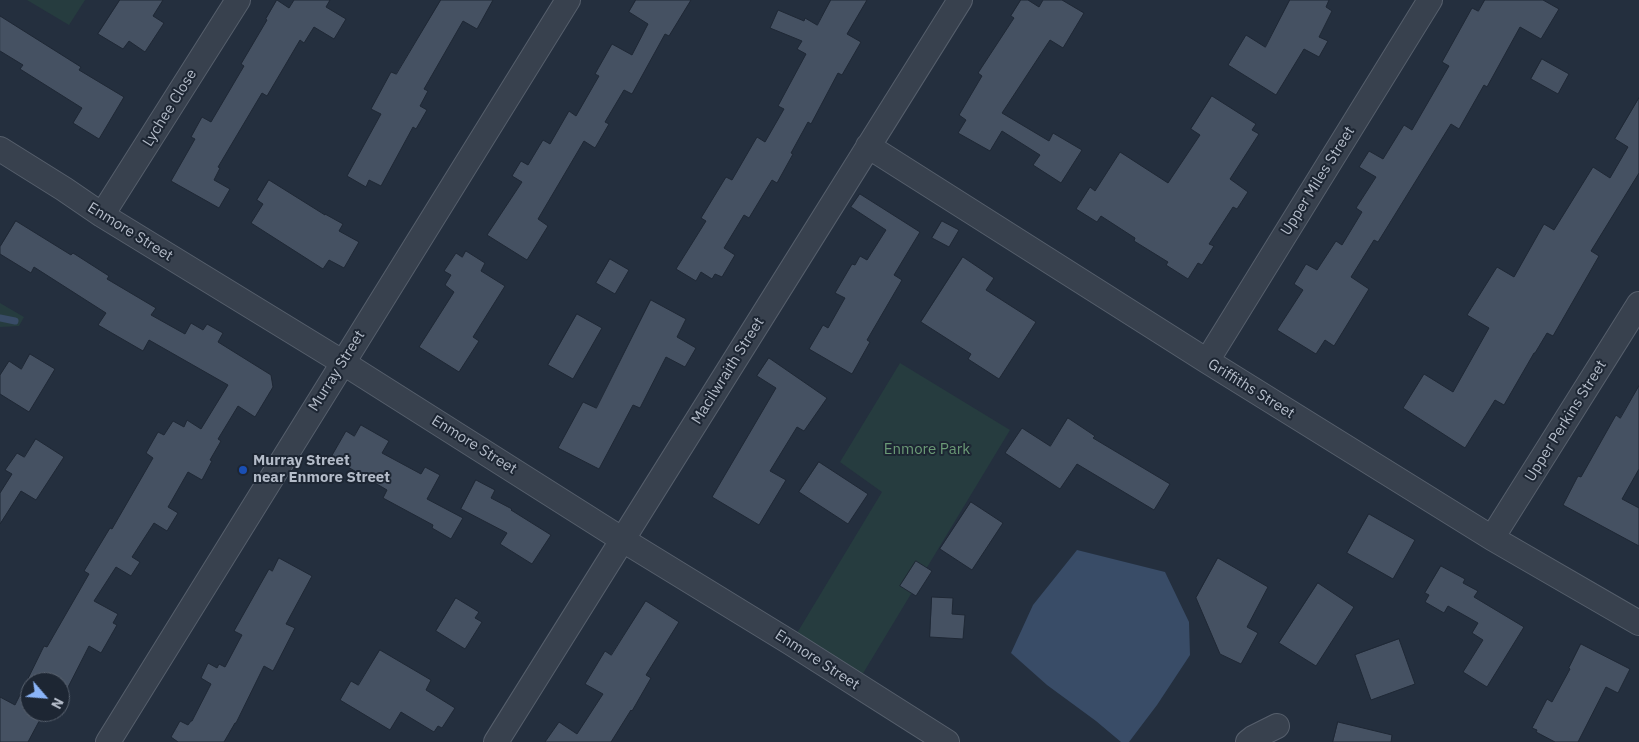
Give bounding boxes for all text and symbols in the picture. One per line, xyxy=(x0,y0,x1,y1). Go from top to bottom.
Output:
street label: Lychee Close xyxy=(139,66,201,150)
street label: Upper Miles Street xyxy=(1277,123,1359,239)
street label: Enmore Street xyxy=(84,199,176,265)
street label: Macilwraith Street xyxy=(688,314,768,428)
street label: Murray Street xyxy=(305,327,369,415)
street label: Griffiths Street xyxy=(1204,355,1298,423)
street label: Upper Perkins Street xyxy=(1521,357,1611,485)
street label: Enmore Street xyxy=(428,412,520,478)
park label: Enmore Park xyxy=(884,441,970,459)
place label: Murray Street near Enmore Street xyxy=(253,452,390,487)
marker: Murray Street near Enmore Street xyxy=(237,464,249,476)
street label: Enmore Street xyxy=(771,626,863,694)
north arrow xyxy=(20,672,70,722)
text: N xyxy=(47,695,68,712)

